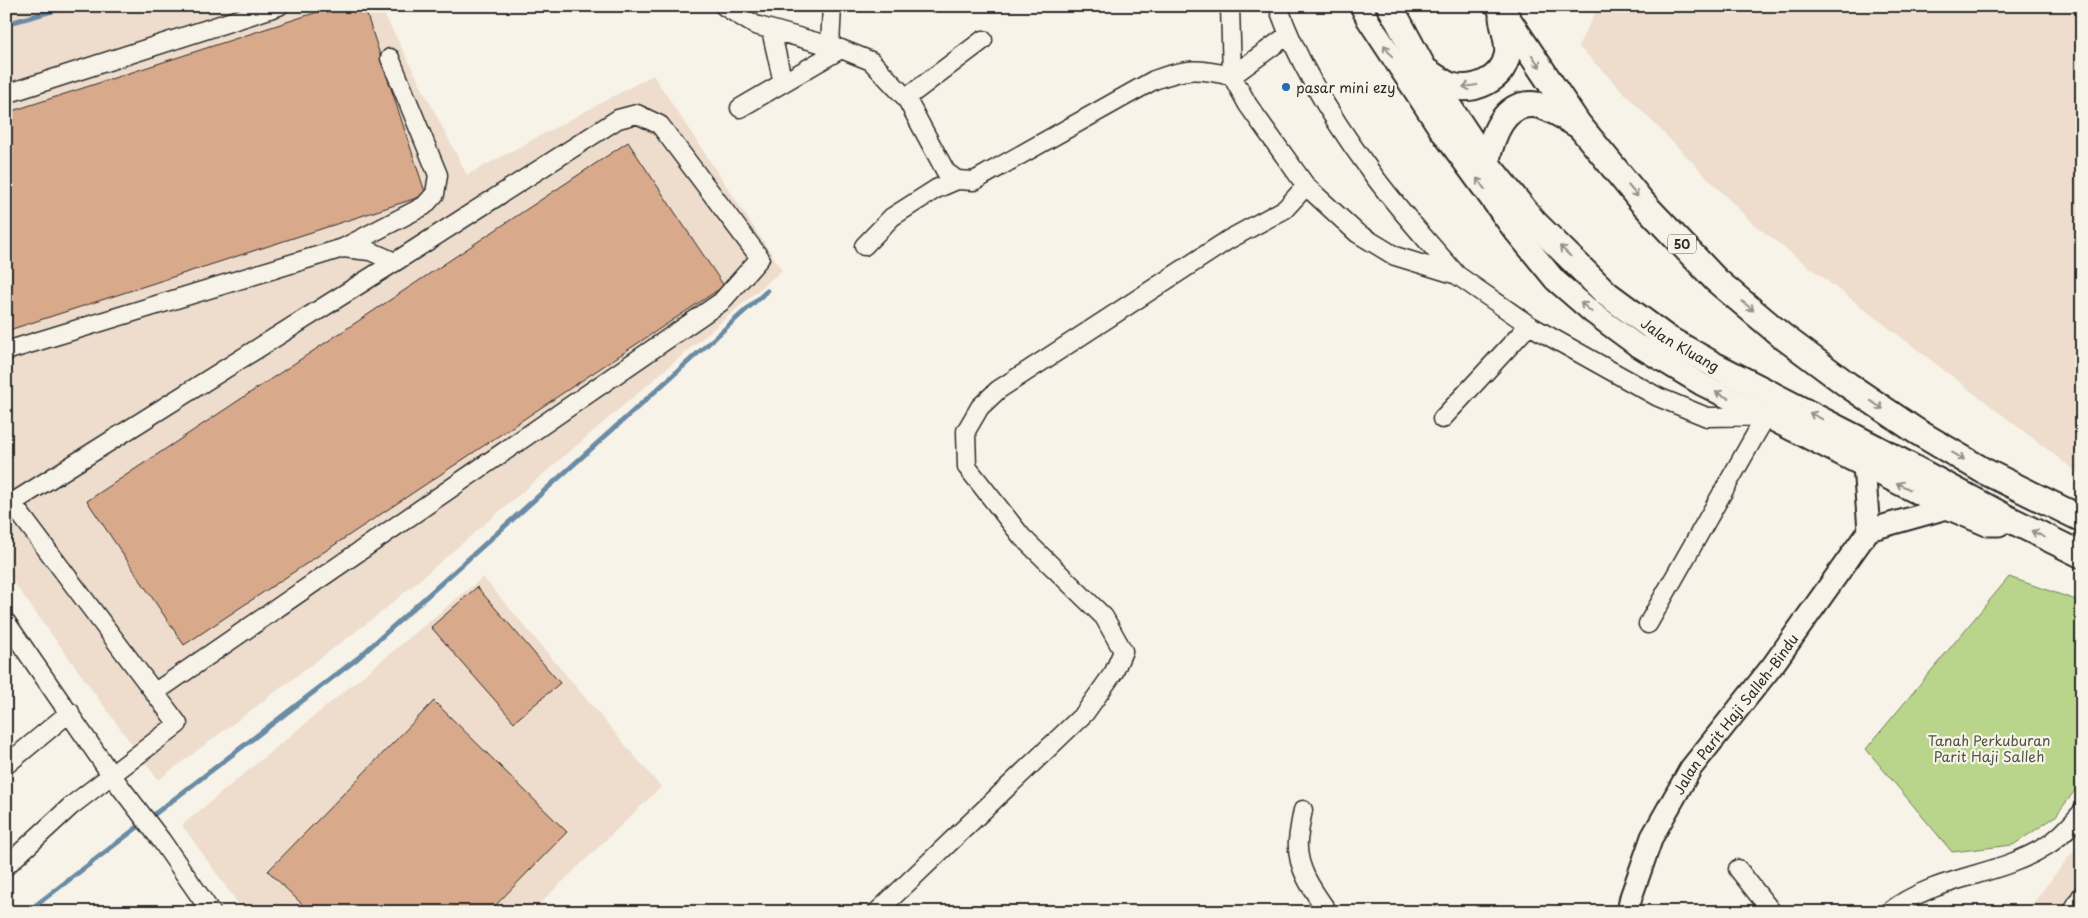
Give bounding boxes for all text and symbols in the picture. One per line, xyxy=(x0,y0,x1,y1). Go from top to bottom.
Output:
one-way arrow xyxy=(1383,44,1393,58)
one-way arrow xyxy=(1531,54,1541,68)
place label: pasar mini ezy xyxy=(1296,77,1395,98)
marker: pasar mini ezy xyxy=(1280,81,1292,93)
one-way arrow xyxy=(1463,81,1479,91)
one-way arrow xyxy=(1475,178,1486,191)
one-way arrow xyxy=(1628,184,1639,197)
road number: 50 xyxy=(1668,234,1696,253)
one-way arrow xyxy=(1558,245,1571,257)
one-way arrow xyxy=(1580,301,1593,313)
one-way arrow xyxy=(1741,301,1754,312)
street label: Jalan Kluang xyxy=(1637,312,1723,376)
one-way arrow xyxy=(1715,390,1730,400)
one-way arrow xyxy=(1870,400,1884,410)
one-way arrow xyxy=(1808,411,1823,421)
one-way arrow xyxy=(1951,451,1965,461)
one-way arrow xyxy=(1896,481,1911,490)
one-way arrow xyxy=(2031,529,2046,538)
street label: Jalan Parit Haji Salleh-Bindu xyxy=(1668,629,1803,798)
park label: Tanah Perkuburan Parit Haji Salleh xyxy=(1928,730,2050,767)

